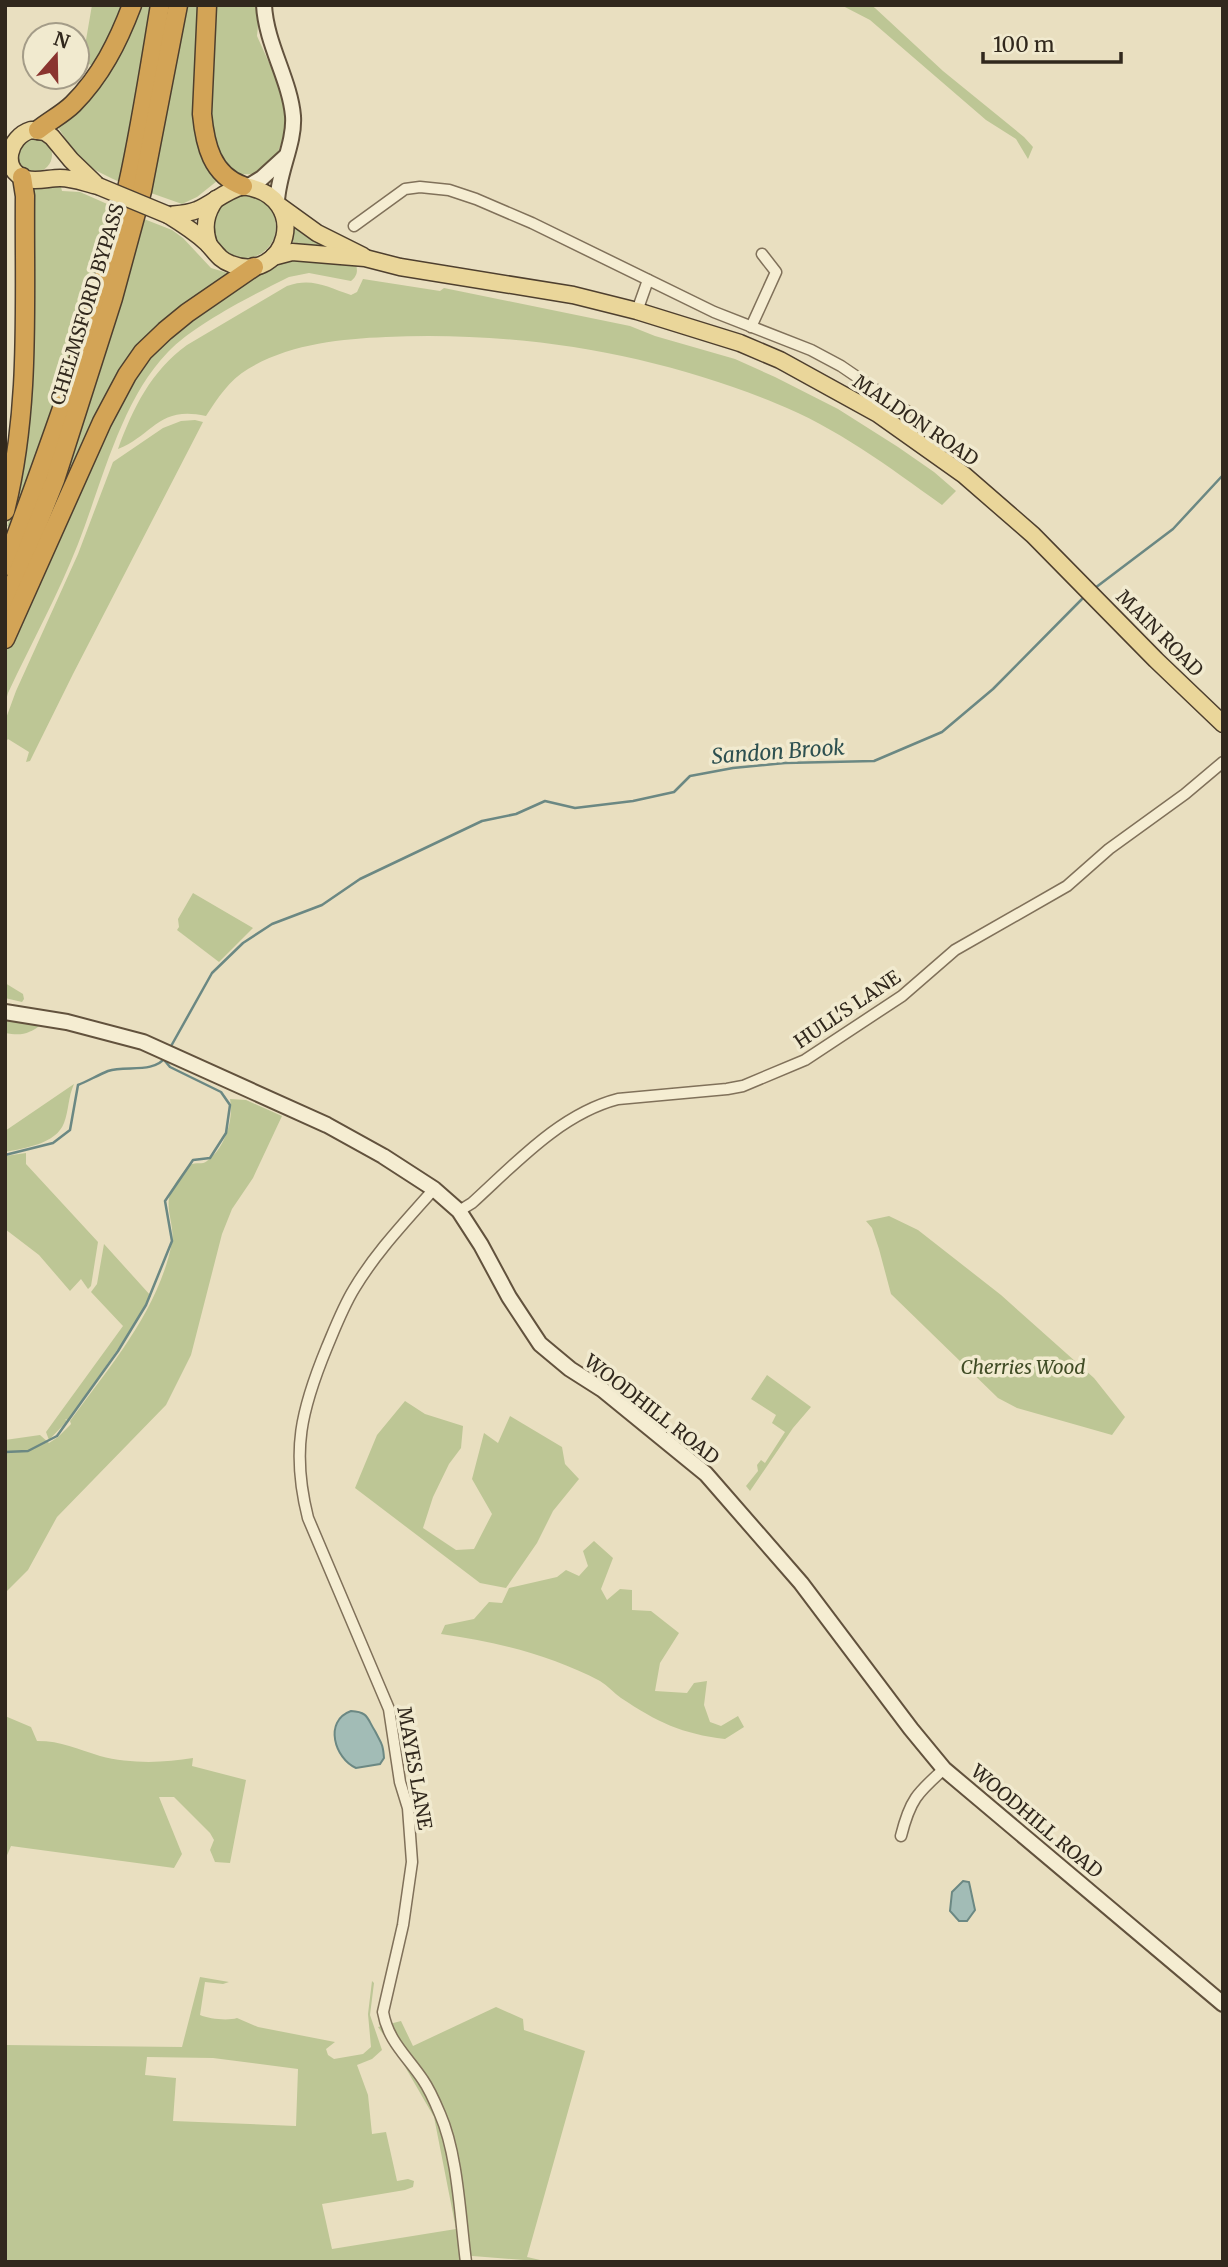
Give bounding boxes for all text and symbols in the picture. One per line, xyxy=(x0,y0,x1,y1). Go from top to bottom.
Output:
north arrow xyxy=(21,21,91,91)
scale bar xyxy=(983,21,1121,65)
text: N xyxy=(51,26,73,54)
text: 100 m xyxy=(993,31,1055,58)
street label: CHELMSFORD BYPASS xyxy=(45,200,129,408)
street label: MALDON ROAD xyxy=(849,369,983,471)
street label: MAIN ROAD xyxy=(1112,585,1208,681)
water label: Sandon Brook xyxy=(710,733,846,770)
street label: HULL'S LANE xyxy=(789,965,905,1053)
street label: WOODHILL ROAD xyxy=(579,1348,724,1469)
park label: Cherries Wood xyxy=(961,1355,1085,1379)
street label: MAYES LANE xyxy=(392,1705,438,1831)
street label: WOODHILL ROAD xyxy=(965,1758,1108,1883)

